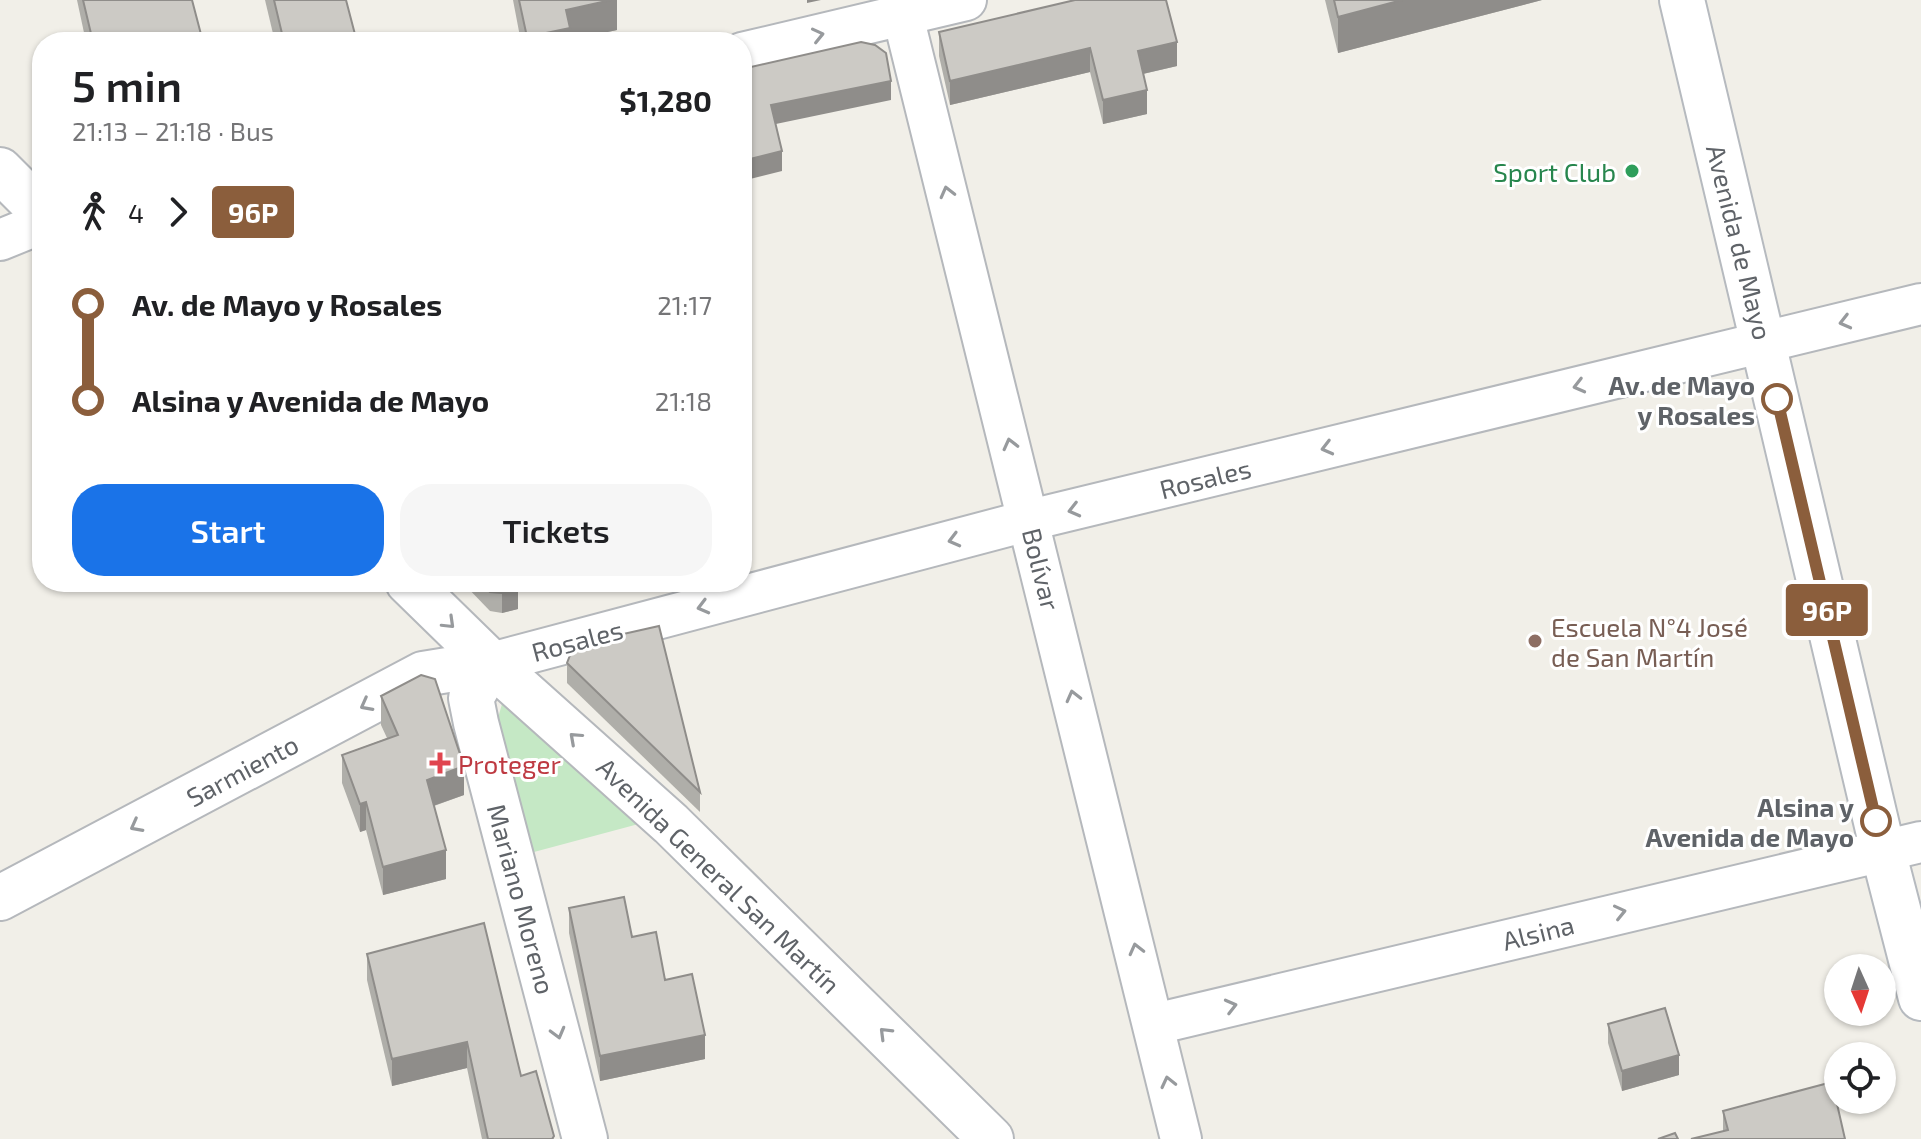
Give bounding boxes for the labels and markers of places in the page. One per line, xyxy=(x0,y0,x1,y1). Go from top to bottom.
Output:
place label: Sport Club xyxy=(1493,156,1616,187)
marker: Sport Club xyxy=(1623,162,1641,180)
place label: Av. de Mayo y Rosales xyxy=(1609,369,1755,431)
marker: Av. de Mayo y Rosales xyxy=(1762,384,1792,414)
place label: Escuela N°4 José de San Martín xyxy=(1551,611,1748,672)
marker: Escuela N°4 José de San Martín xyxy=(1526,632,1544,650)
place label: Proteger xyxy=(458,748,561,779)
marker: Proteger xyxy=(429,752,451,774)
place label: Alsina y Avenida de Mayo xyxy=(1646,791,1854,853)
marker: Alsina y Avenida de Mayo xyxy=(1861,806,1891,836)

